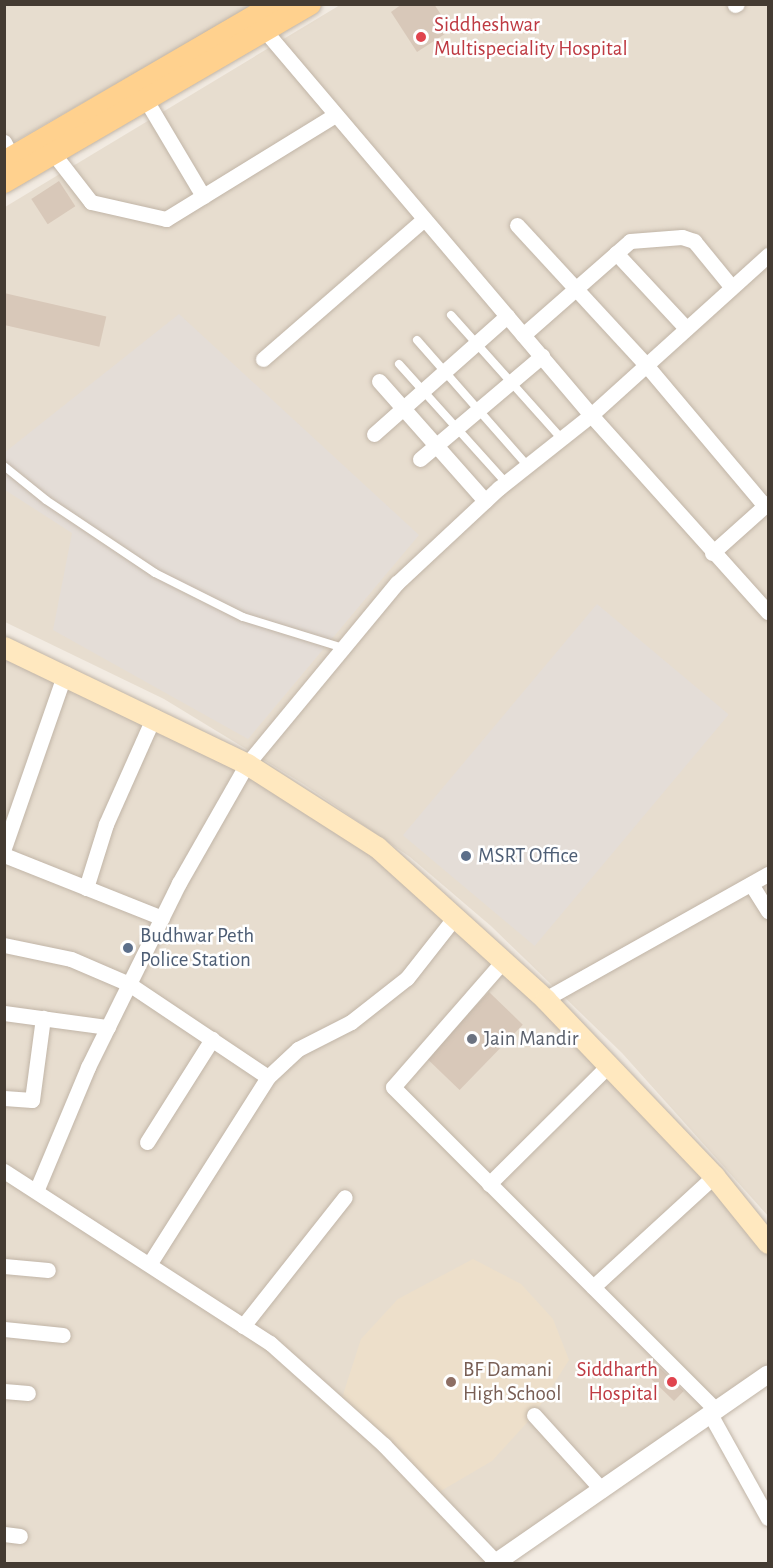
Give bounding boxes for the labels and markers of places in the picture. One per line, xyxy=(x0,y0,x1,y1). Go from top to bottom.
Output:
place label: Siddheshwar Multispeciality Hospital xyxy=(434,12,628,62)
marker: Siddheshwar Multispeciality Hospital xyxy=(412,28,430,46)
place label: MSRT Office xyxy=(478,843,578,869)
marker: MSRT Office xyxy=(459,849,473,863)
place label: Budhwar Peth Police Station xyxy=(140,923,254,973)
marker: Budhwar Peth Police Station xyxy=(121,941,135,955)
place label: Jain Mandir xyxy=(484,1026,579,1052)
marker: Jain Mandir xyxy=(465,1032,479,1046)
place label: BF Damani High School xyxy=(463,1357,561,1407)
place label: Siddharth Hospital xyxy=(576,1357,658,1407)
marker: Siddharth Hospital xyxy=(663,1373,681,1391)
marker: BF Damani High School xyxy=(444,1375,458,1389)

